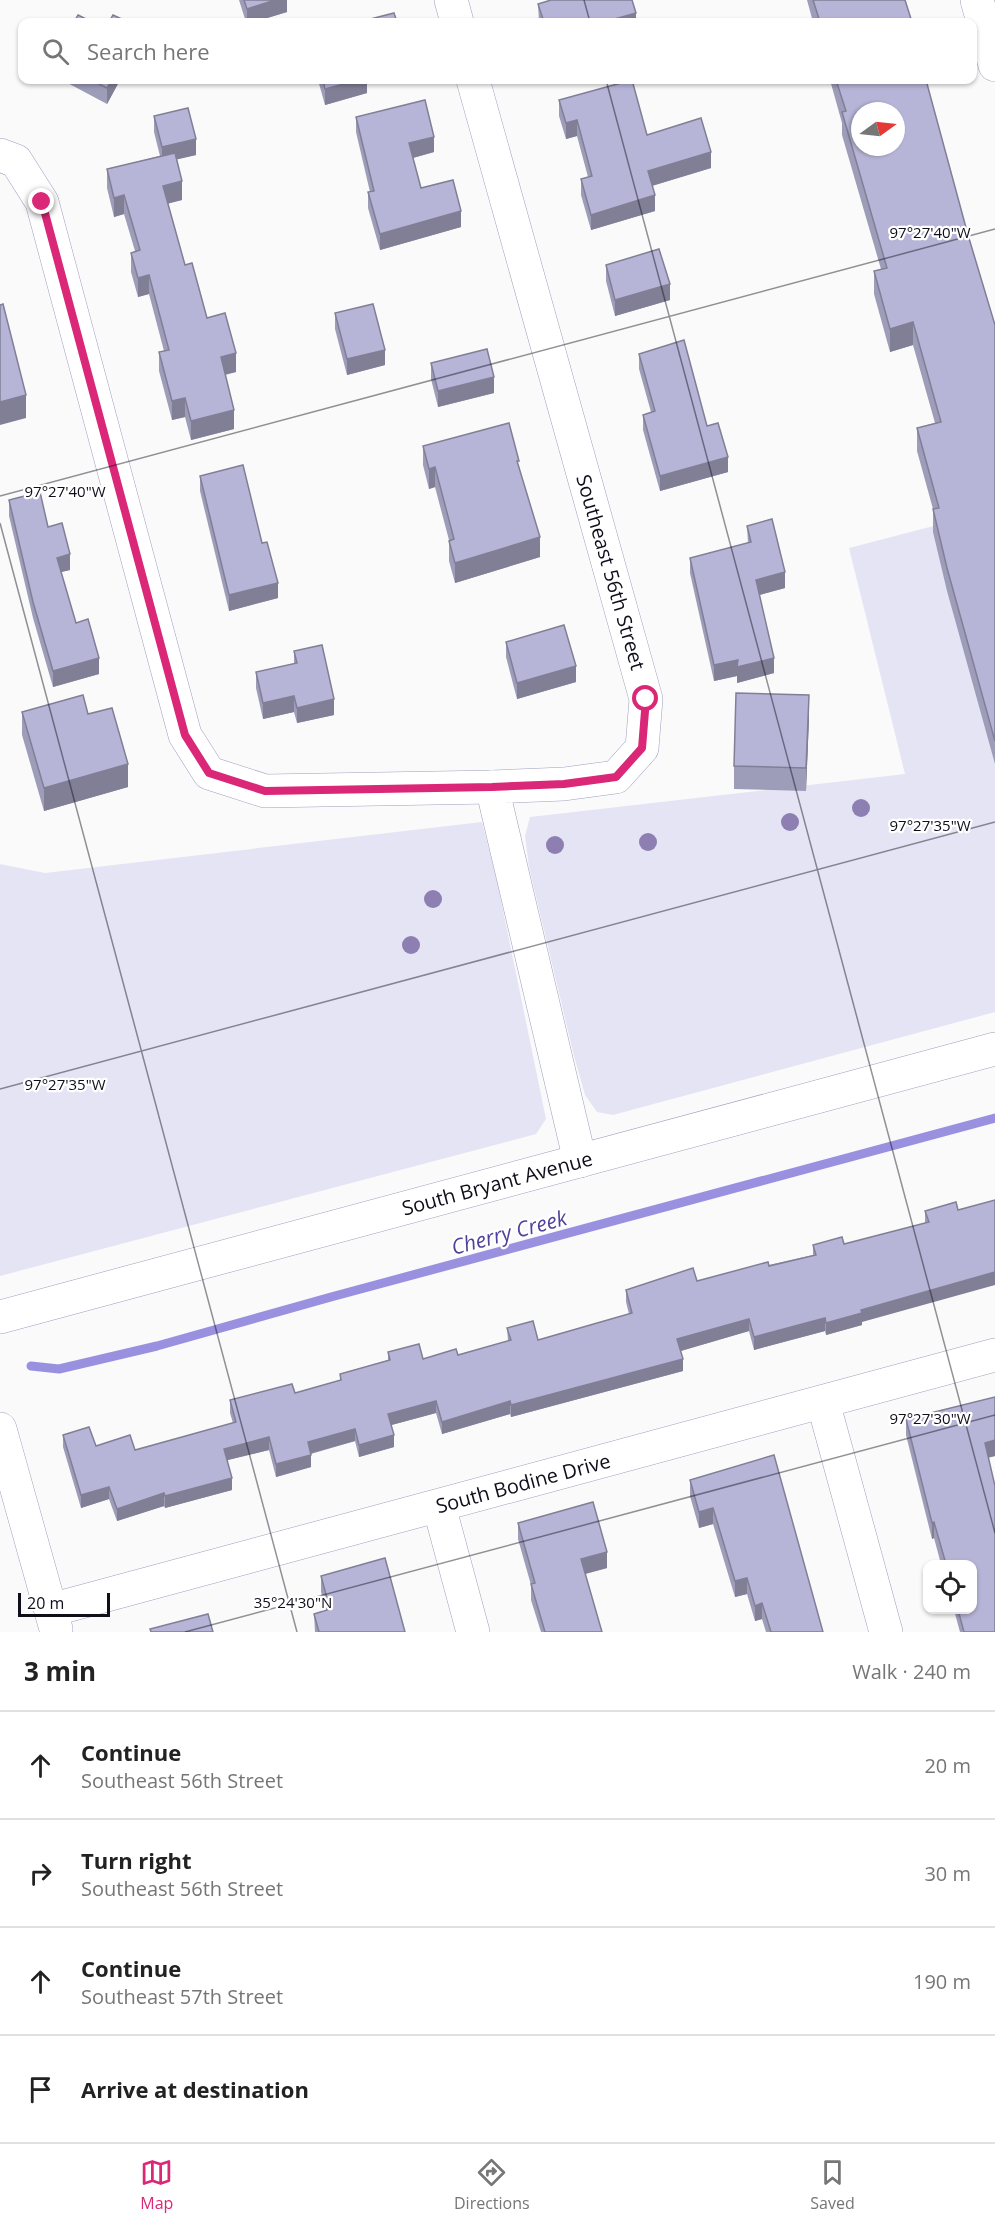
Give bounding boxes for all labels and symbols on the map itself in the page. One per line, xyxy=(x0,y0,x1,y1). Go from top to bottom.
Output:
north arrow xyxy=(851,102,905,156)
route end xyxy=(28,188,54,214)
text: 97°27'40"W xyxy=(890,222,971,242)
street label: Southeast 56th Street xyxy=(570,471,652,673)
text: 97°27'40"W xyxy=(25,481,106,501)
route start xyxy=(632,685,658,711)
text: 97°27'35"W xyxy=(890,815,971,835)
text: 97°27'35"W xyxy=(25,1074,106,1094)
street label: South Bryant Avenue xyxy=(399,1145,595,1221)
water label: Cherry Creek xyxy=(448,1203,571,1261)
text: 97°27'30"W xyxy=(890,1408,971,1428)
street label: South Bodine Drive xyxy=(433,1447,613,1519)
scale bar xyxy=(18,1590,110,1618)
text: 35°24'30"N xyxy=(254,1592,332,1612)

